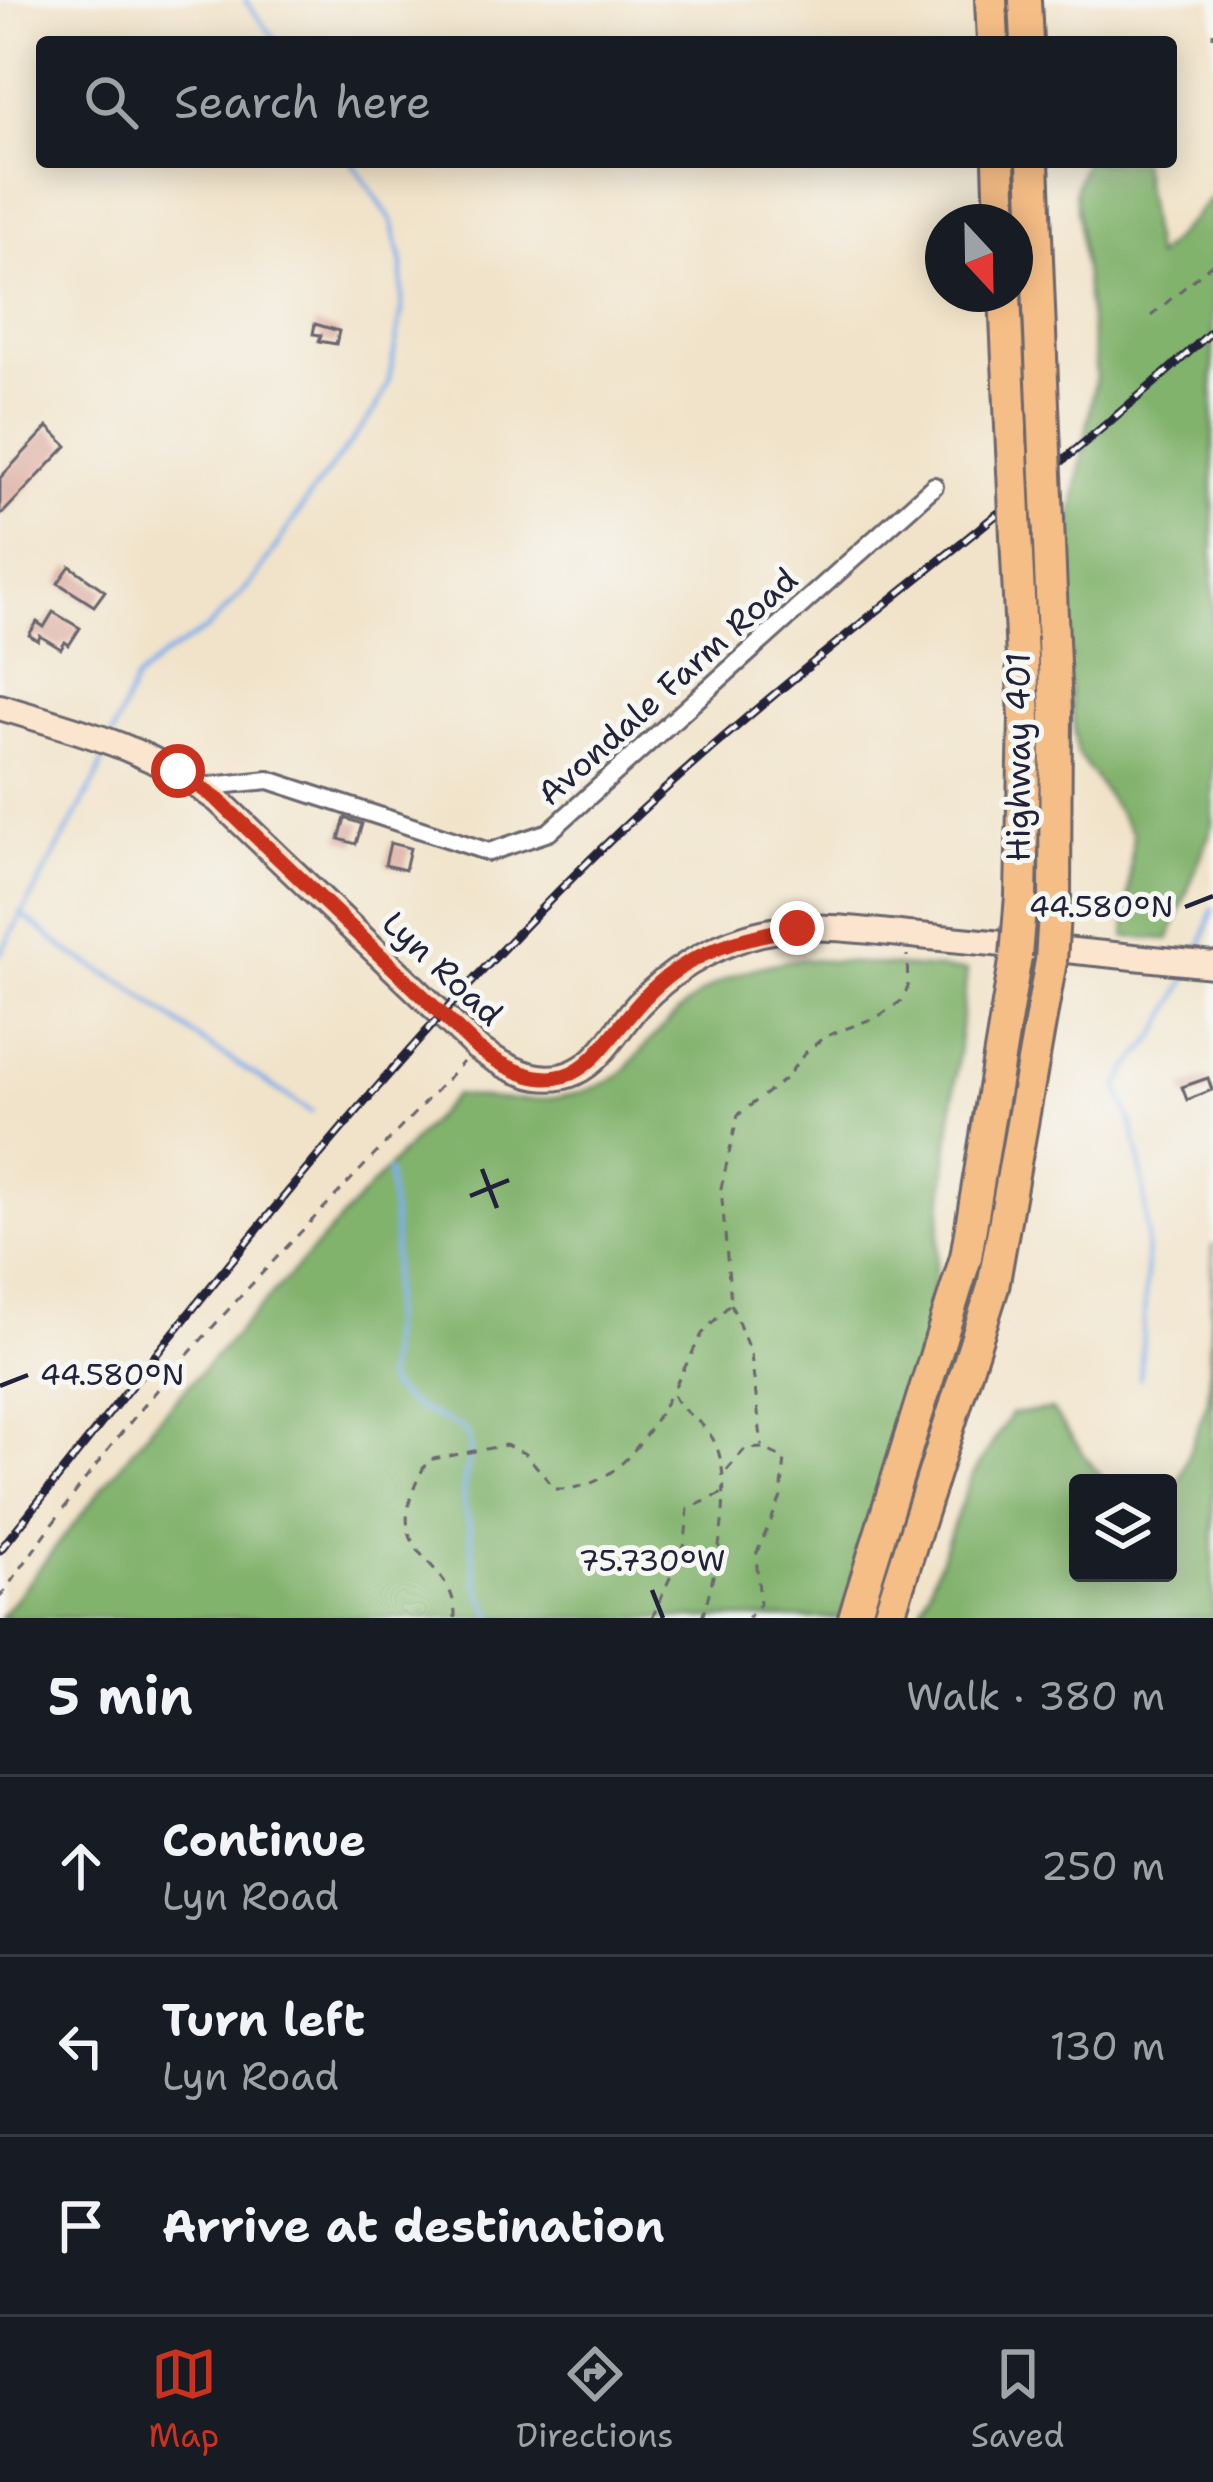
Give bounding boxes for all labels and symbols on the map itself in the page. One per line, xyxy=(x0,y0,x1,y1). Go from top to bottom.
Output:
north arrow xyxy=(925,204,1033,312)
street label: Avondale Farm Road xyxy=(528,557,807,815)
street label: Highway 401 xyxy=(996,652,1041,862)
route start xyxy=(151,744,205,798)
text: 44.580°N xyxy=(1029,886,1173,927)
street label: Lyn Road xyxy=(373,901,513,1036)
route end xyxy=(770,901,824,955)
text: 44.580°N xyxy=(40,1354,184,1395)
text: 75.730°W xyxy=(578,1540,726,1581)

